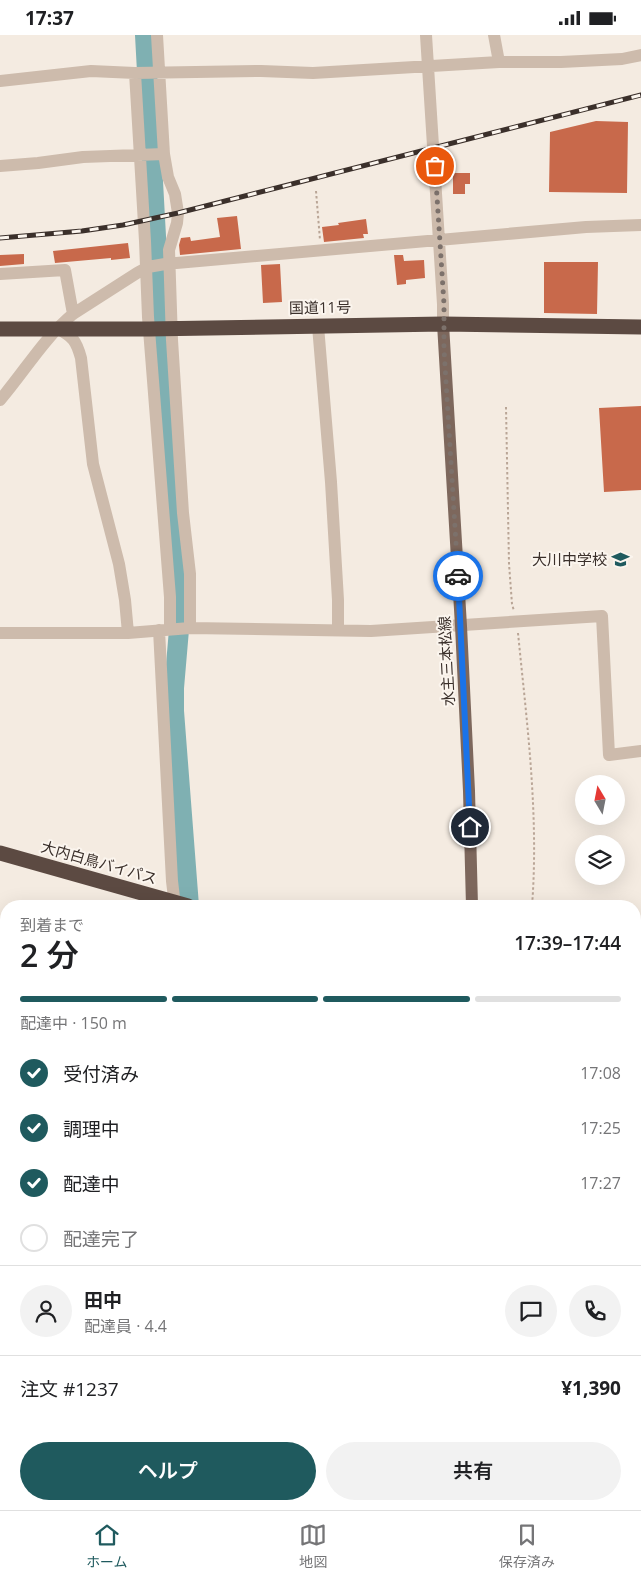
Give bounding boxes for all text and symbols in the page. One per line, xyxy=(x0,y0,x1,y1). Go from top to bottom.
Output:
text: 17:37 xyxy=(25,5,74,31)
pin xyxy=(414,145,456,187)
icon: bag xyxy=(421,152,449,180)
street label: 国道11号 xyxy=(289,296,351,318)
place label: 大川中学校 xyxy=(532,549,607,569)
school or university icon: 大川中学校 xyxy=(611,550,631,570)
courier xyxy=(433,551,483,601)
icon: car xyxy=(444,562,472,590)
street label: 水主三本松線 xyxy=(434,616,458,707)
north arrow xyxy=(575,775,625,825)
map controls xyxy=(575,775,625,885)
pin xyxy=(449,806,491,848)
icon: home xyxy=(456,813,484,841)
button: layers xyxy=(575,835,625,885)
street label: 大内白鳥バイパス xyxy=(39,836,160,888)
text: 到着まで xyxy=(20,914,84,936)
text: 17:39–17:44 xyxy=(514,930,621,956)
text: 2 分 xyxy=(20,933,79,976)
text: 配達中 · 150 m xyxy=(20,1012,127,1034)
icon: check xyxy=(20,1059,48,1087)
text: 受付済み xyxy=(63,1061,139,1087)
text: 17:08 xyxy=(580,1062,621,1084)
icon: check xyxy=(20,1114,48,1142)
text: 調理中 xyxy=(63,1116,120,1142)
text: 17:25 xyxy=(580,1117,621,1139)
icon: check xyxy=(20,1169,48,1197)
text: 配達中 xyxy=(63,1171,120,1197)
text: 17:27 xyxy=(580,1172,621,1194)
text: 配達完了 xyxy=(63,1226,139,1252)
button: person xyxy=(20,1285,72,1337)
button: chat xyxy=(505,1285,557,1337)
button: phone xyxy=(569,1285,621,1337)
text: 田中 xyxy=(84,1287,122,1313)
text: 配達員 · 4.4 xyxy=(84,1315,167,1337)
text: ¥1,390 xyxy=(561,1375,621,1401)
text: 注文 #1237 xyxy=(20,1376,119,1402)
button: ヘルプ xyxy=(20,1442,316,1500)
button: 共有 xyxy=(326,1442,621,1500)
tab: ホーム xyxy=(86,1521,127,1571)
tab: 地図 xyxy=(299,1521,327,1571)
tab: 保存済み xyxy=(499,1521,555,1571)

